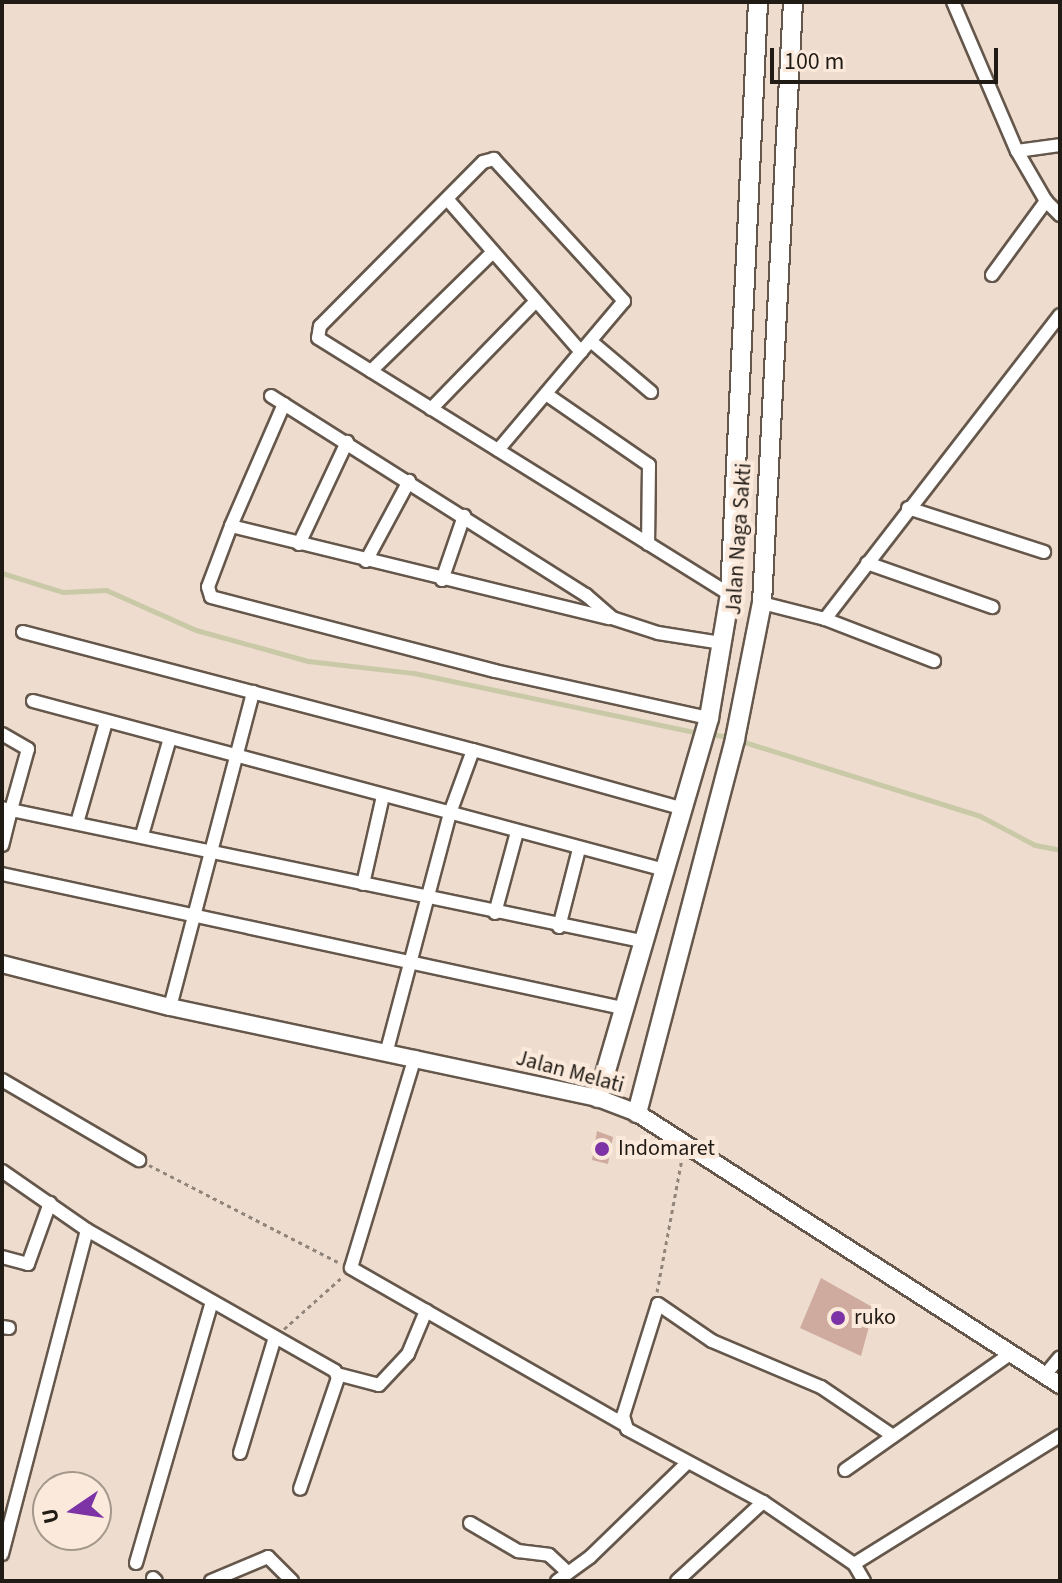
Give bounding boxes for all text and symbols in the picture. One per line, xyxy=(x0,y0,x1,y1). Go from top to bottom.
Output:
scale bar xyxy=(774,32,1002,82)
text: 100 m xyxy=(784,44,844,79)
street label: Jalan Naga Sakti xyxy=(721,462,757,616)
street label: Jalan Melati xyxy=(513,1045,627,1099)
place label: Indomaret xyxy=(618,1136,715,1162)
marker: Indomaret xyxy=(593,1140,611,1158)
place label: ruko xyxy=(854,1305,896,1331)
marker: ruko xyxy=(829,1309,847,1327)
north arrow xyxy=(32,1471,112,1551)
text: U xyxy=(33,1505,68,1527)

